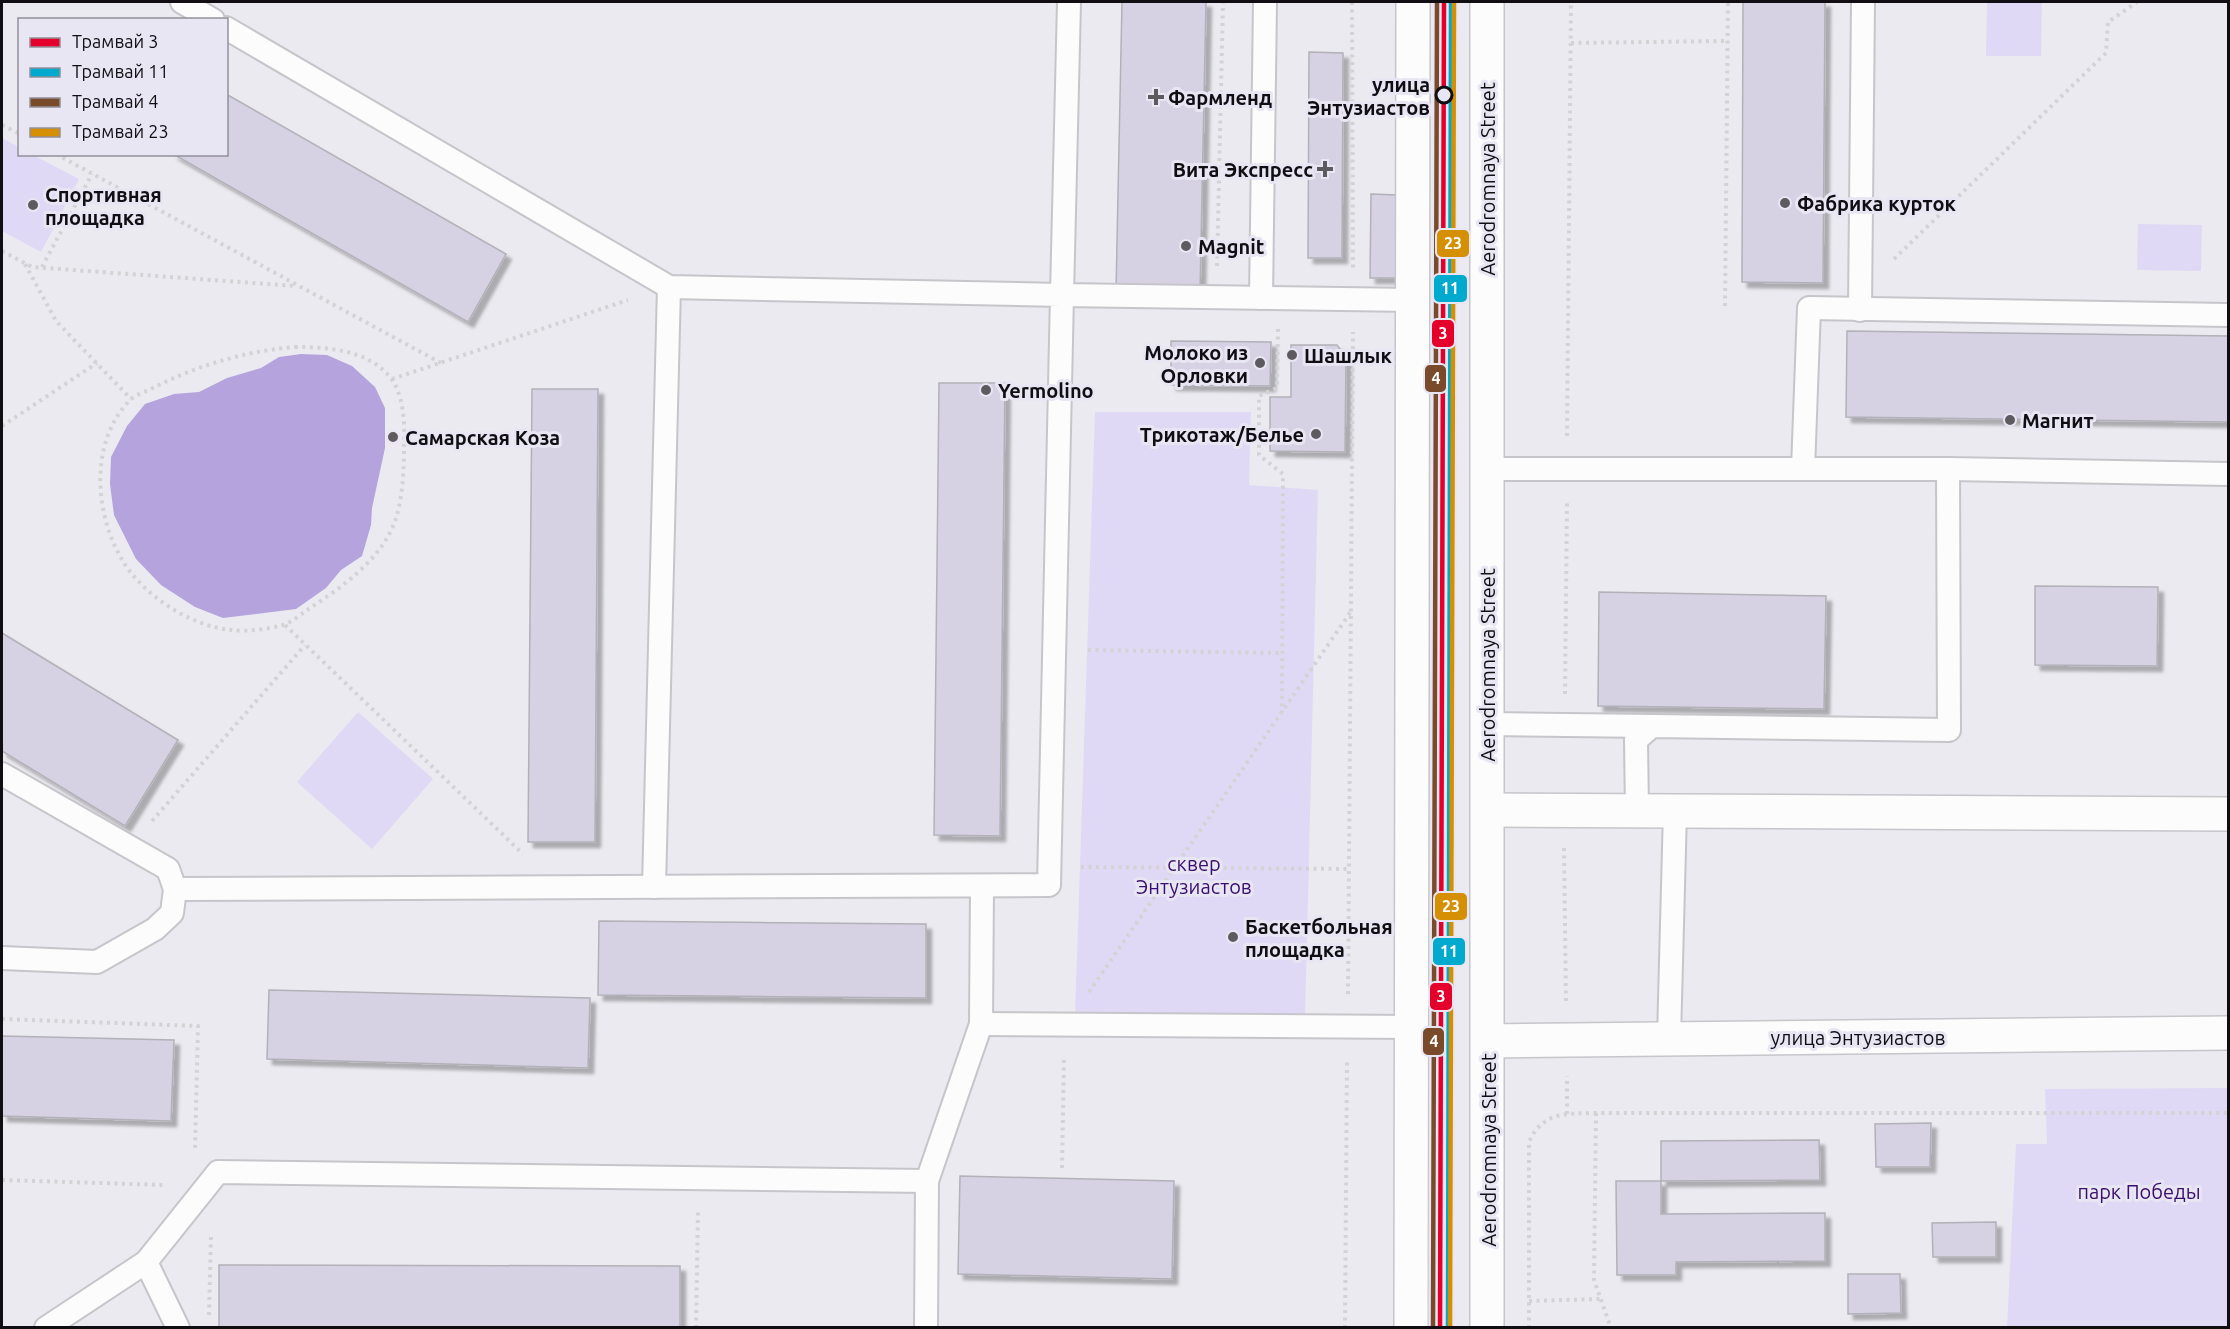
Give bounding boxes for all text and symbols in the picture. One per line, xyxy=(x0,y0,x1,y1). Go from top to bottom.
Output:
legend xyxy=(18,18,228,156)
text: Трамвай 3 xyxy=(72,31,159,51)
text: Трамвай 11 xyxy=(72,61,169,81)
place label: улица Энтузиастов xyxy=(1307,73,1430,119)
street label: Aerodromnaya Street xyxy=(1476,82,1499,276)
place label: Фармленд xyxy=(1168,86,1272,109)
marker: улица Энтузиастов xyxy=(1435,86,1453,104)
marker: Фармленд xyxy=(1149,90,1163,104)
text: Трамвай 4 xyxy=(72,91,159,111)
text: Трамвай 23 xyxy=(72,121,169,141)
place label: Вита Экспресс xyxy=(1173,158,1313,181)
marker: Вита Экспресс xyxy=(1318,162,1332,176)
place label: Спортивная площадка xyxy=(45,183,162,229)
place label: Фабрика курток xyxy=(1797,192,1957,215)
marker: Фабрика курток xyxy=(1778,196,1792,210)
marker: Спортивная площадка xyxy=(26,198,40,212)
line badge: 23 xyxy=(1436,229,1470,258)
text: 23 xyxy=(1444,234,1462,252)
place label: Magnit xyxy=(1198,235,1265,258)
marker: Magnit xyxy=(1179,239,1193,253)
line badge: 11 xyxy=(1433,274,1468,303)
text: 11 xyxy=(1441,279,1459,297)
line badge: 3 xyxy=(1431,319,1455,348)
text: 3 xyxy=(1438,324,1448,342)
place label: Молоко из Орловки xyxy=(1144,341,1248,387)
place label: Шашлык xyxy=(1304,344,1392,367)
marker: Шашлык xyxy=(1285,348,1299,362)
marker: Молоко из Орловки xyxy=(1253,356,1267,370)
line badge: 4 xyxy=(1424,364,1447,393)
text: 4 xyxy=(1431,369,1441,387)
place label: Yermolino xyxy=(998,379,1094,402)
marker: Yermolino xyxy=(979,383,993,397)
place label: Магнит xyxy=(2022,409,2094,432)
marker: Магнит xyxy=(2003,413,2017,427)
place label: Трикотаж/Белье xyxy=(1140,423,1304,446)
place label: Самарская Коза xyxy=(405,426,560,449)
marker: Трикотаж/Белье xyxy=(1309,427,1323,441)
marker: Самарская Коза xyxy=(386,430,400,444)
street label: Aerodromnaya Street xyxy=(1476,568,1499,762)
park label: сквер Энтузиастов xyxy=(1136,852,1252,898)
line badge: 23 xyxy=(1434,892,1468,921)
text: 23 xyxy=(1442,897,1460,915)
place label: Баскетбольная площадка xyxy=(1245,915,1393,961)
marker: Баскетбольная площадка xyxy=(1226,930,1240,944)
line badge: 11 xyxy=(1432,937,1466,966)
text: 11 xyxy=(1440,942,1458,960)
line badge: 3 xyxy=(1429,982,1453,1011)
text: 3 xyxy=(1436,987,1446,1005)
street label: улица Энтузиастов xyxy=(1770,1026,1946,1049)
line badge: 4 xyxy=(1422,1027,1445,1056)
text: 4 xyxy=(1429,1032,1439,1050)
street label: Aerodromnaya Street xyxy=(1477,1053,1500,1247)
park label: парк Победы xyxy=(2077,1180,2201,1203)

